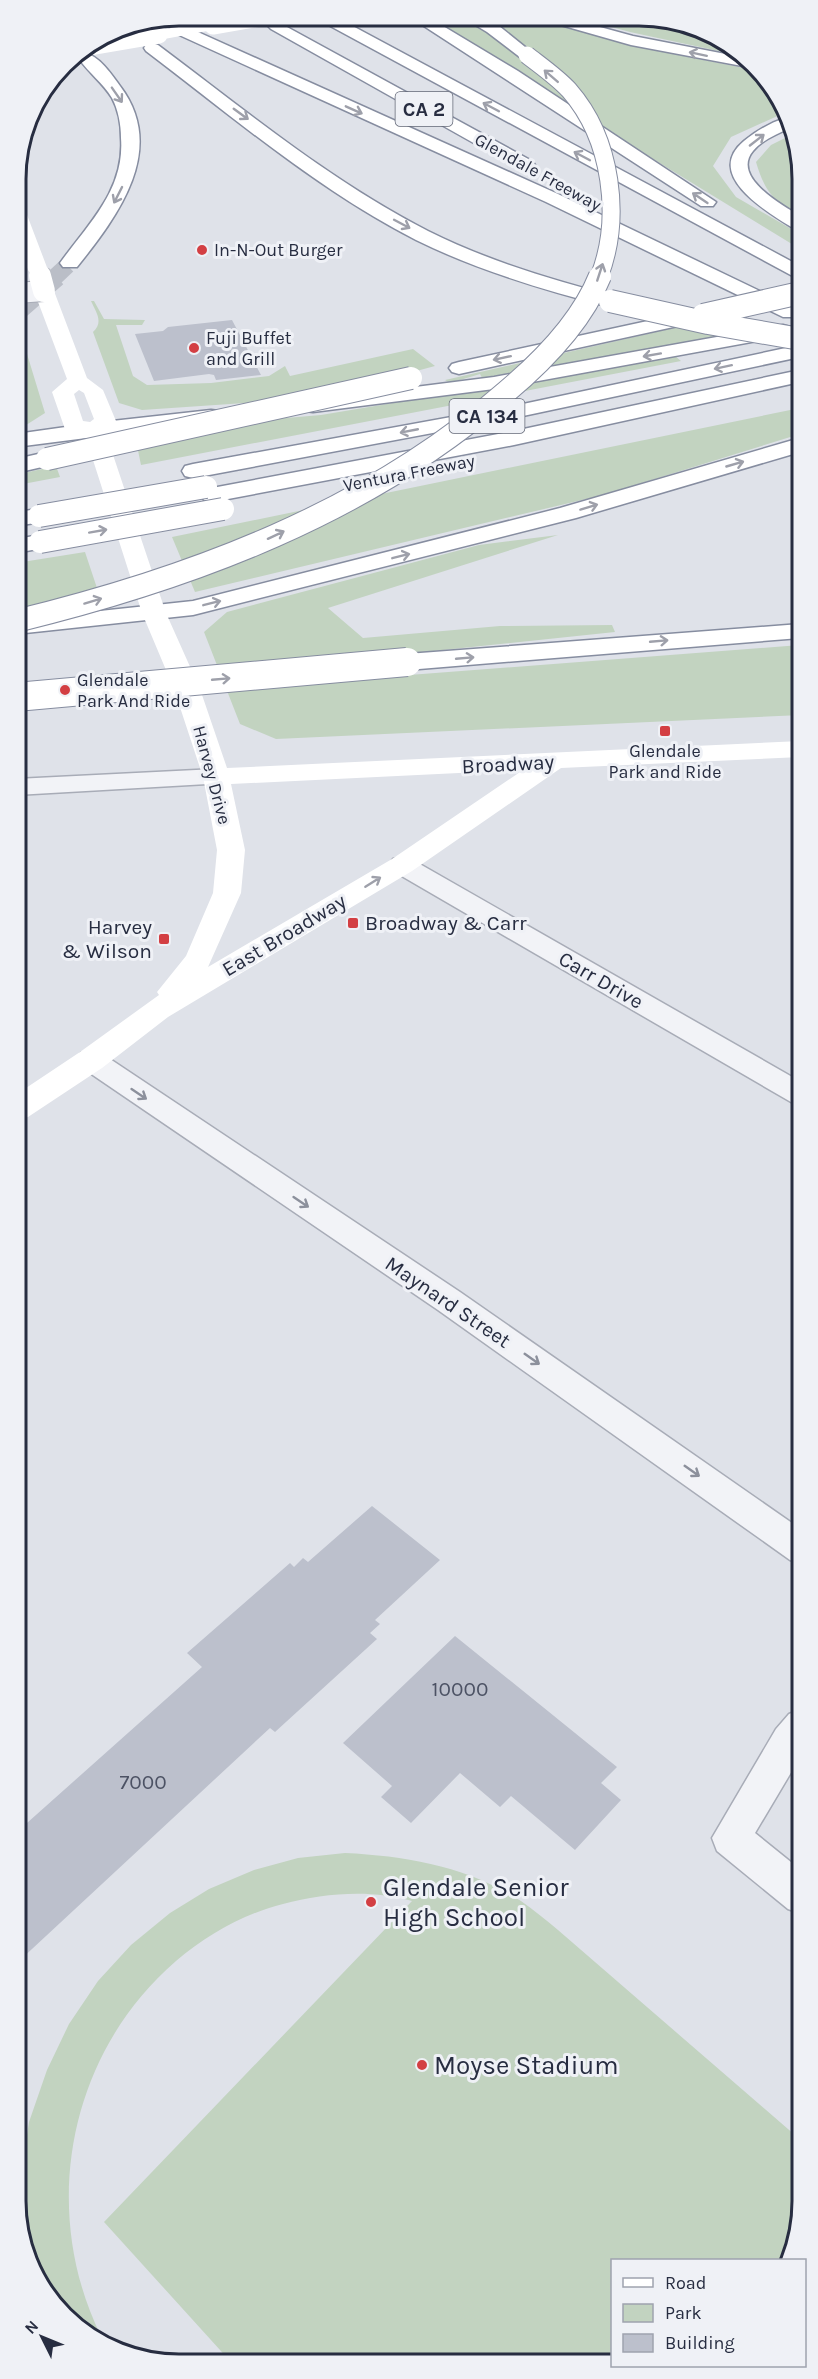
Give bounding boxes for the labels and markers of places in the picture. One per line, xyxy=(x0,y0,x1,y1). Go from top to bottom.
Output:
place label: In-N-Out Burger xyxy=(214,239,343,261)
marker: In-N-Out Burger xyxy=(195,243,209,257)
place label: Fuji Buffet and Grill xyxy=(206,327,292,370)
marker: Fuji Buffet and Grill xyxy=(187,341,201,355)
place label: Glendale Park And Ride xyxy=(77,669,190,712)
marker: Glendale Park And Ride xyxy=(58,683,72,697)
marker: Glendale Park and Ride xyxy=(658,724,672,738)
place label: Glendale Park and Ride xyxy=(609,740,721,783)
place label: Broadway & Carr xyxy=(365,911,527,935)
place label: Harvey & Wilson xyxy=(62,915,152,963)
marker: Broadway & Carr xyxy=(346,916,360,930)
marker: Harvey & Wilson xyxy=(157,932,171,946)
place label: Glendale Senior High School xyxy=(383,1872,569,1933)
marker: Glendale Senior High School xyxy=(364,1895,378,1909)
place label: Moyse Stadium xyxy=(434,2050,619,2081)
marker: Moyse Stadium xyxy=(415,2058,429,2072)

